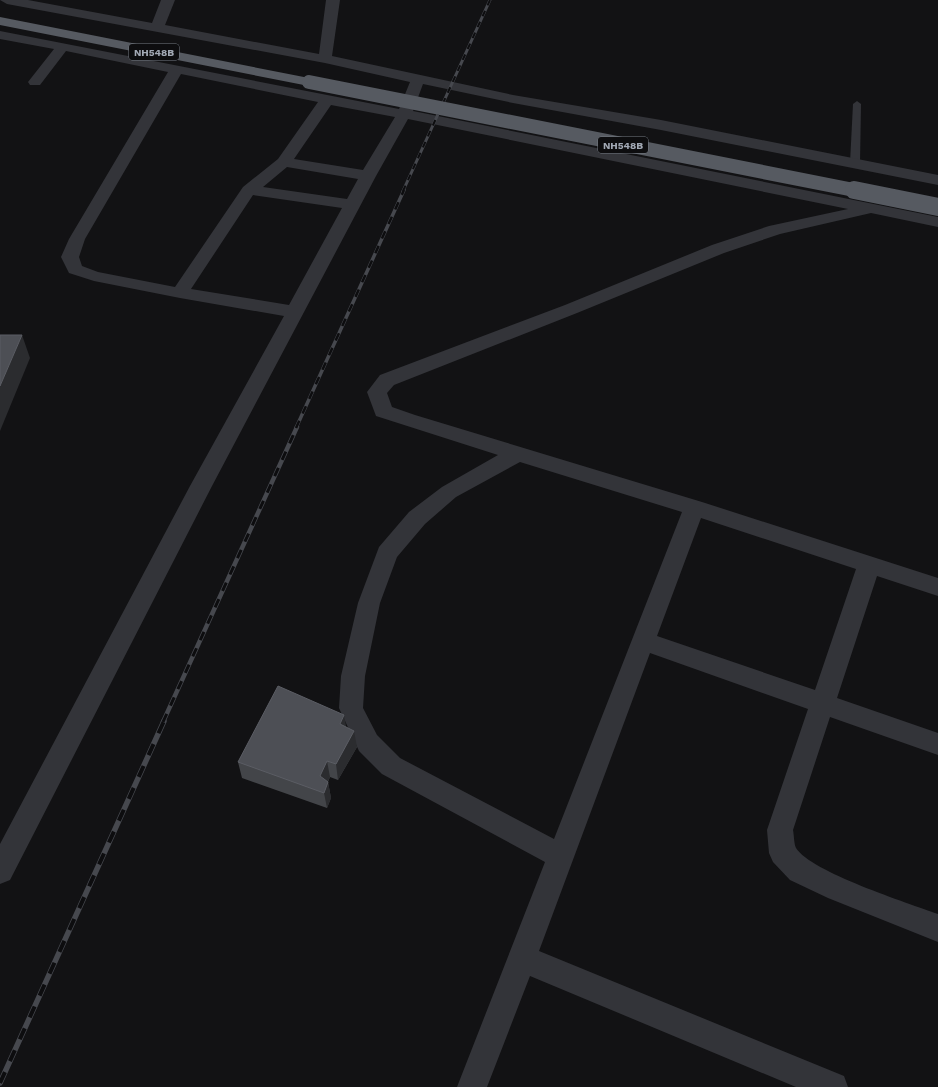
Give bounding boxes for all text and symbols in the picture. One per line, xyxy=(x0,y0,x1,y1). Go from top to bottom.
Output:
road number: NH548B xyxy=(129,44,179,60)
road number: NH548B xyxy=(598,137,648,153)

